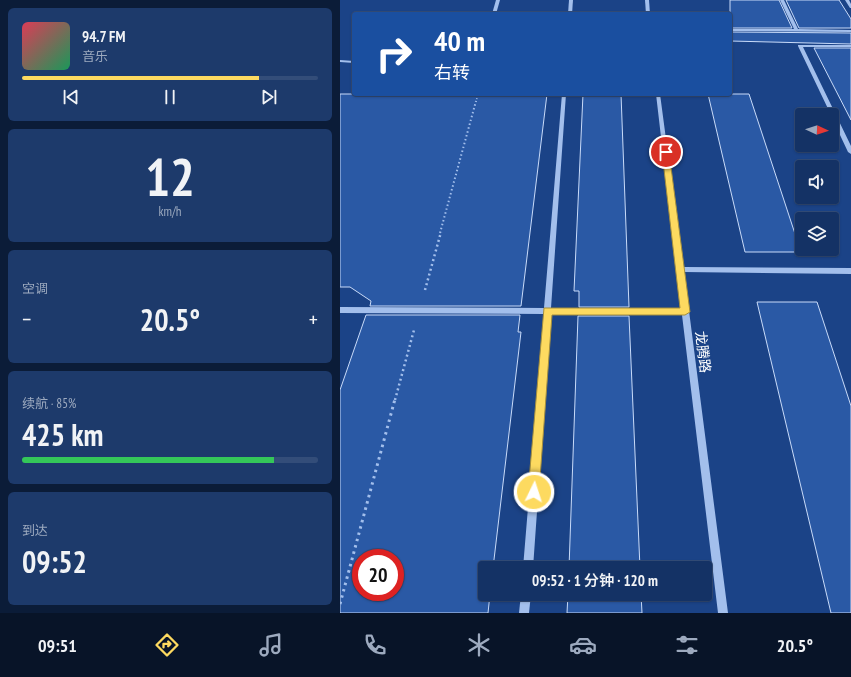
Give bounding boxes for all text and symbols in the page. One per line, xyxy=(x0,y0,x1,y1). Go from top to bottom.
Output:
text: 40 m xyxy=(434,22,485,59)
text: 94.7 FM xyxy=(82,27,125,46)
icon: right xyxy=(368,28,420,80)
text: 音乐 xyxy=(82,48,108,65)
text: 右转 xyxy=(434,61,470,84)
icon: previous xyxy=(60,86,82,108)
icon: pause xyxy=(159,86,181,108)
icon: next xyxy=(258,86,280,108)
north arrow xyxy=(795,108,839,152)
map controls xyxy=(795,108,839,256)
pin xyxy=(649,135,683,169)
icon: arrive xyxy=(655,141,677,163)
text: 12 xyxy=(145,143,195,210)
button: sound xyxy=(795,160,839,204)
text: km/h xyxy=(158,203,182,220)
button: layers xyxy=(795,212,839,256)
text: 空调 xyxy=(22,280,48,297)
text: 20.5° xyxy=(140,300,200,339)
text: − xyxy=(22,305,31,333)
text: + xyxy=(309,305,318,333)
street label: 龙腾路 xyxy=(692,330,714,374)
text: 续航 · 85% xyxy=(22,395,76,412)
text: 425 km xyxy=(22,415,103,454)
position arrow xyxy=(513,471,555,513)
text: 到达 xyxy=(22,522,48,539)
text: 09:52 xyxy=(22,542,87,581)
speed limit sign: 20 xyxy=(352,549,404,601)
text: 09:52 · 1 分钟 · 120 m xyxy=(532,571,658,590)
icon: directions xyxy=(153,631,181,659)
icon: music xyxy=(257,631,285,659)
icon: phone xyxy=(361,631,389,659)
icon: climate xyxy=(465,631,493,659)
icon: car xyxy=(569,631,597,659)
icon: filters xyxy=(673,631,701,659)
text: 09:51 xyxy=(38,634,77,657)
text: 20.5° xyxy=(777,634,813,657)

